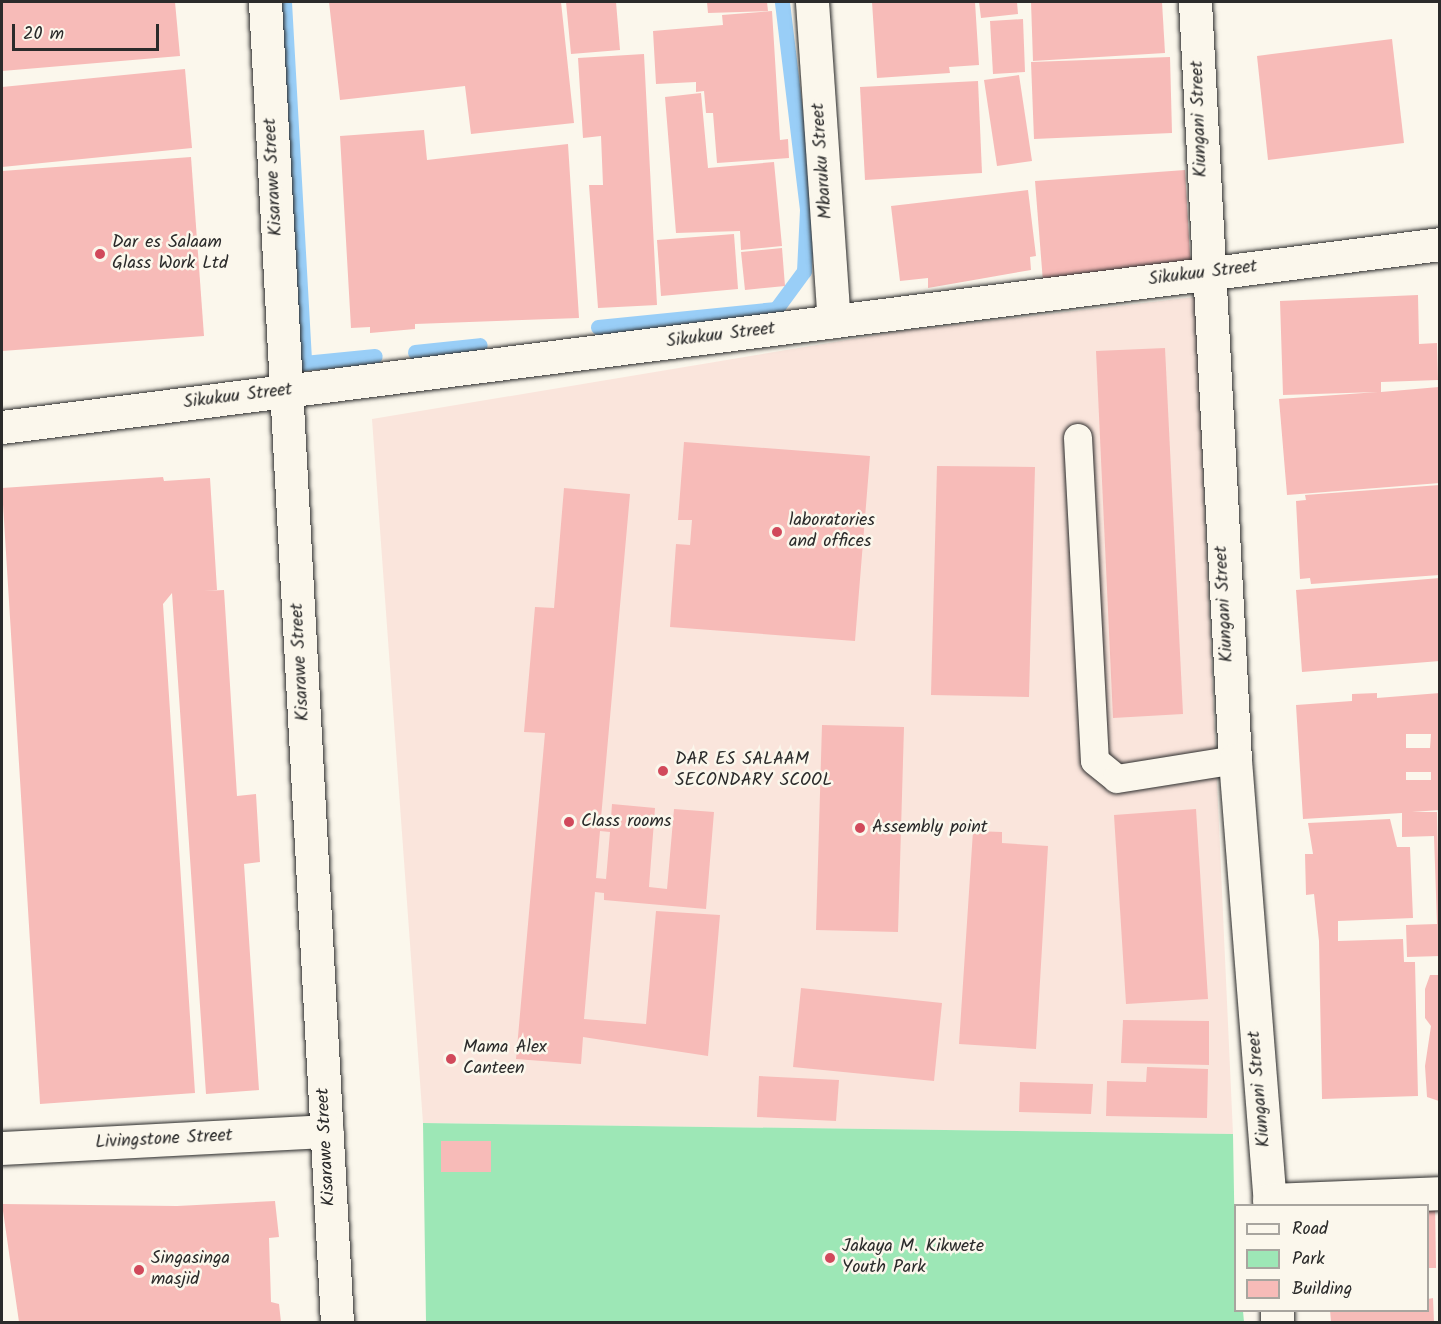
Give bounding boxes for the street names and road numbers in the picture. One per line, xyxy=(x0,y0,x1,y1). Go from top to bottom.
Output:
street label: Kiungani Street xyxy=(1187,60,1213,178)
street label: Mbaruku Street xyxy=(808,102,838,220)
street label: Kisarawe Street xyxy=(260,117,288,237)
street label: Sikukuu Street xyxy=(1147,257,1259,291)
street label: Sikukuu Street xyxy=(665,319,777,353)
street label: Sikukuu Street xyxy=(182,380,294,414)
street label: Kiungani Street xyxy=(1211,545,1239,663)
street label: Kisarawe Street xyxy=(287,602,315,722)
street label: Kiungani Street xyxy=(1244,1030,1276,1148)
street label: Kisarawe Street xyxy=(313,1087,341,1207)
street label: Livingstone Street xyxy=(95,1126,233,1154)

